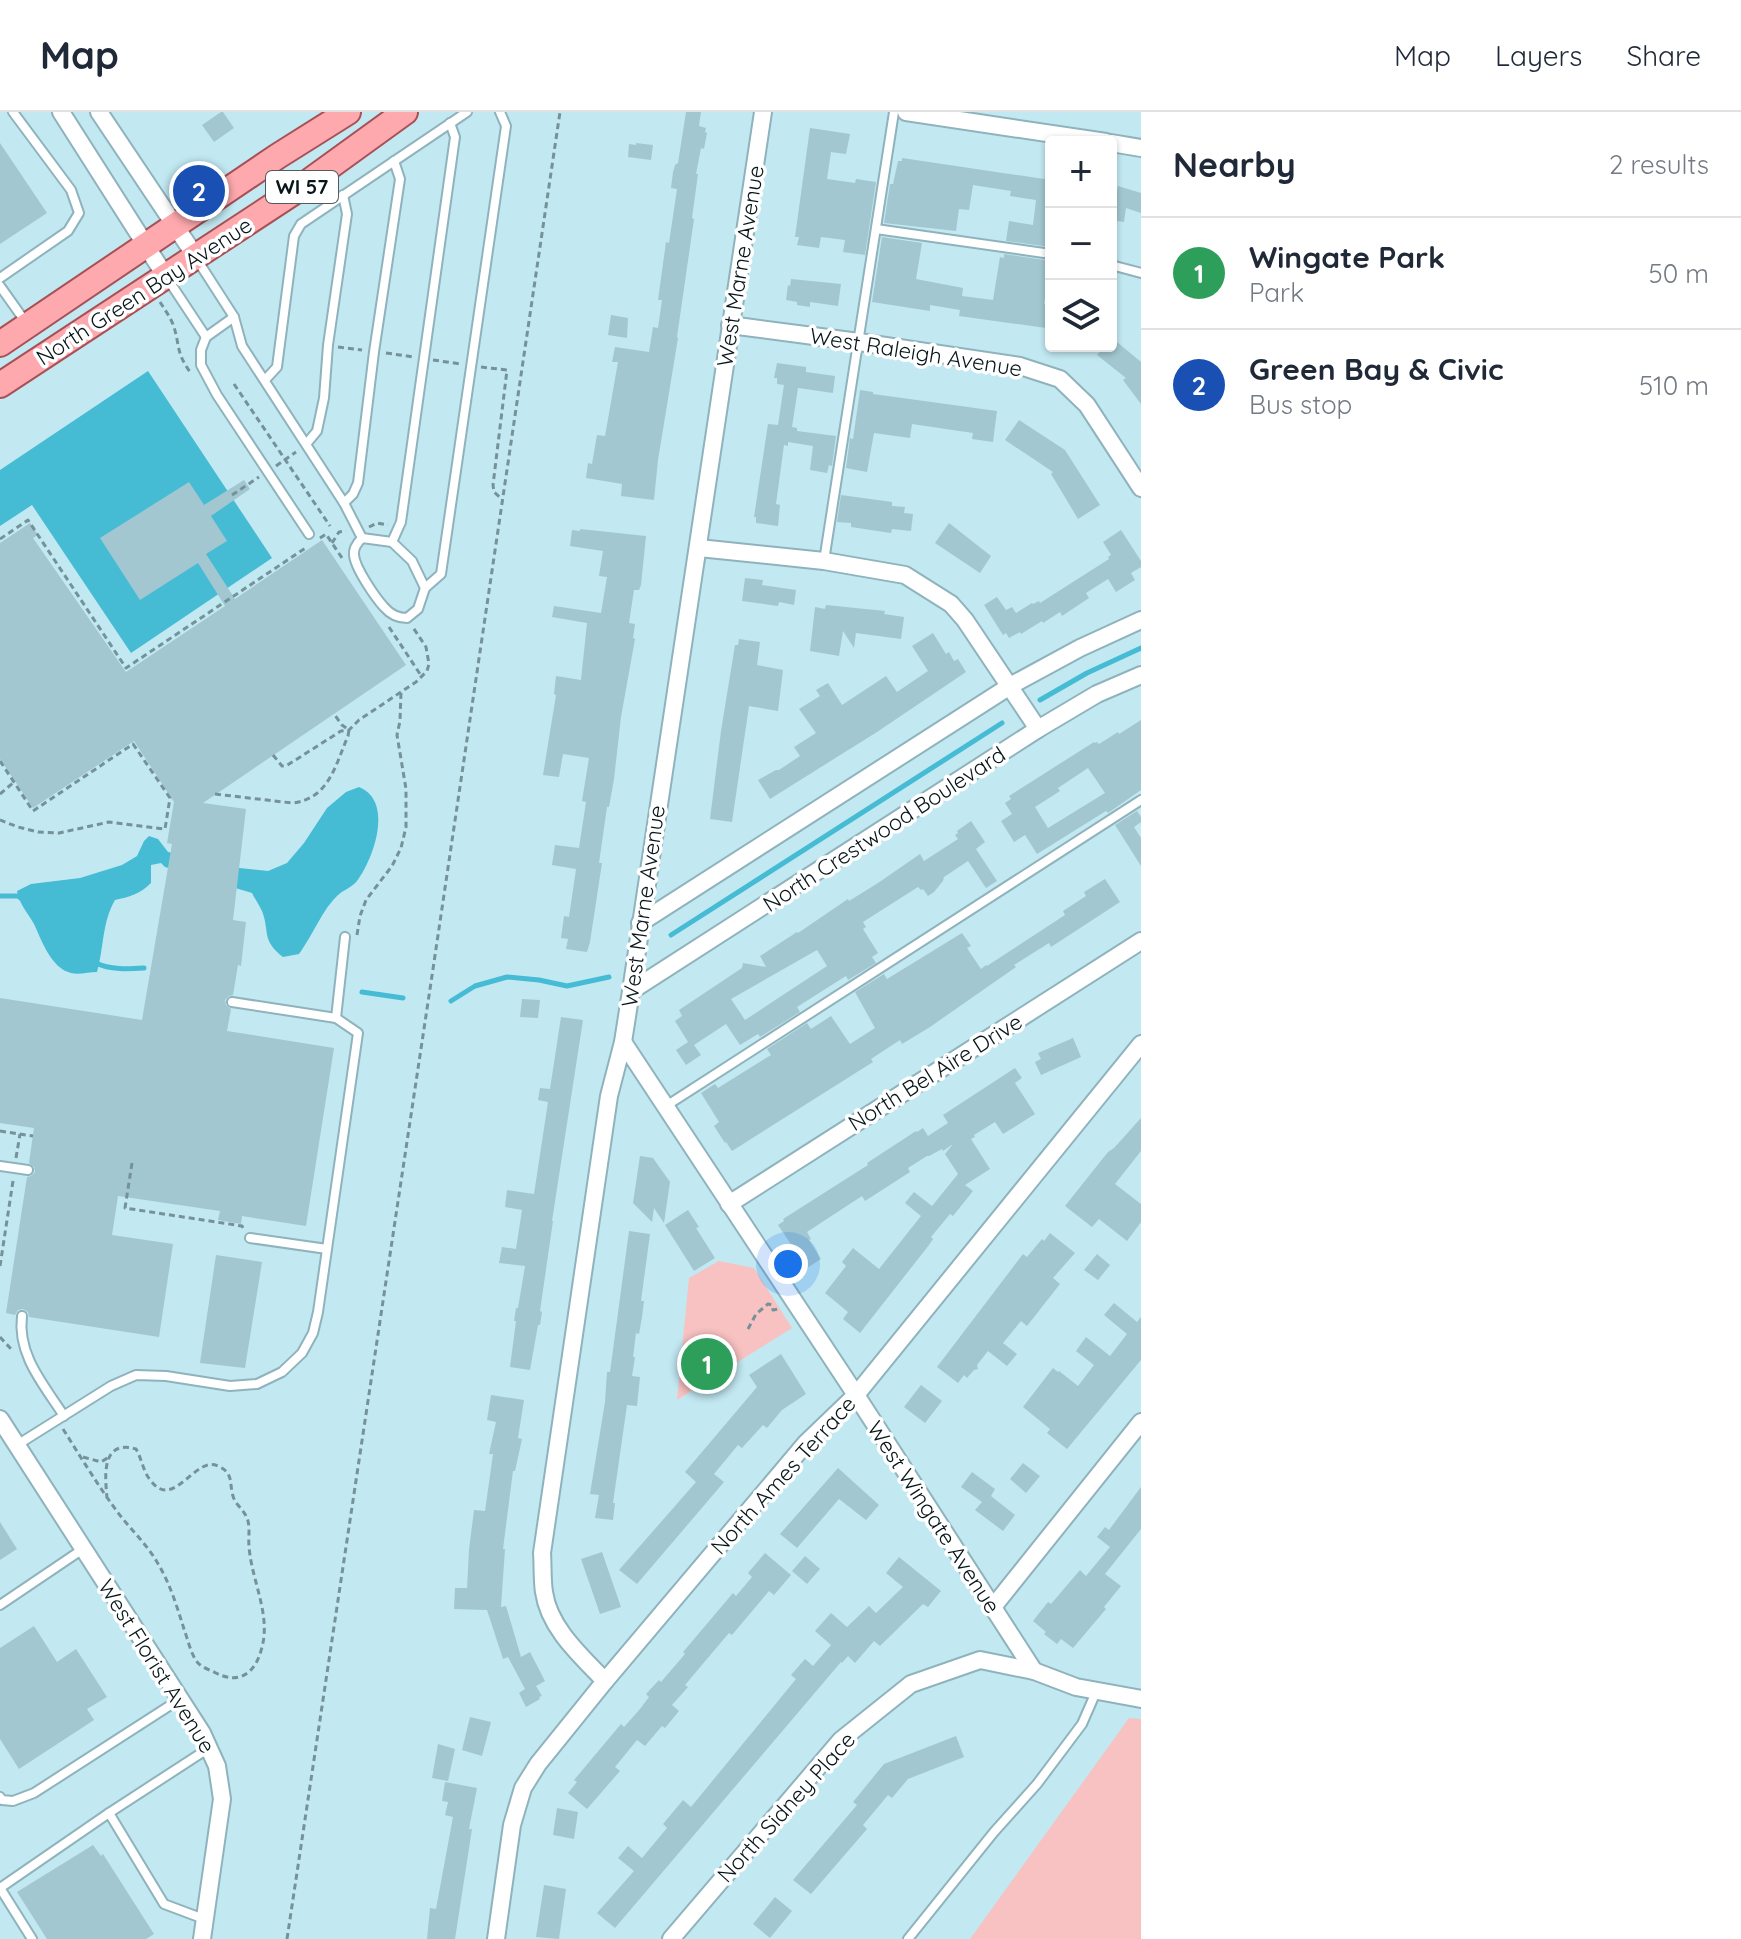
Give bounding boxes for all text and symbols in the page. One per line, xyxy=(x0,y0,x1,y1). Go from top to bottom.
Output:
text: Map xyxy=(40,31,119,79)
text: Map xyxy=(1394,38,1451,73)
text: Layers xyxy=(1495,38,1582,73)
text: Share xyxy=(1626,38,1701,73)
map controls xyxy=(1045,136,1117,352)
button: + xyxy=(1045,136,1117,208)
text: Nearby xyxy=(1173,143,1296,186)
text: 2 results xyxy=(1609,148,1709,181)
pin: 2 xyxy=(173,161,225,221)
street label: West Marne Avenue xyxy=(710,163,770,369)
road number: WI 57 xyxy=(266,171,338,203)
button: − xyxy=(1045,208,1117,280)
street label: North Green Bay Avenue xyxy=(31,211,257,371)
text: Wingate Park xyxy=(1249,238,1445,276)
text: 1 xyxy=(1194,257,1204,290)
text: 50 m xyxy=(1649,257,1709,290)
text: Park xyxy=(1249,276,1304,309)
button: layers xyxy=(1045,280,1117,352)
street label: West Raleigh Avenue xyxy=(808,321,1024,383)
text: Green Bay & Civic xyxy=(1249,350,1504,388)
text: 2 xyxy=(1192,369,1206,402)
text: 510 m xyxy=(1639,369,1709,402)
text: Bus stop xyxy=(1249,388,1352,421)
street label: North Crestwood Boulevard xyxy=(758,740,1010,918)
street label: West Marne Avenue xyxy=(615,803,671,1009)
street label: North Bel Aire Drive xyxy=(843,1007,1027,1137)
your location xyxy=(768,1244,808,1284)
pin: 1 xyxy=(681,1334,733,1394)
street label: North Ames Terrace xyxy=(704,1390,862,1560)
street label: West Wingate Avenue xyxy=(861,1416,1007,1618)
street label: West Florist Avenue xyxy=(92,1574,222,1758)
street label: North Sidney Place xyxy=(711,1726,861,1888)

